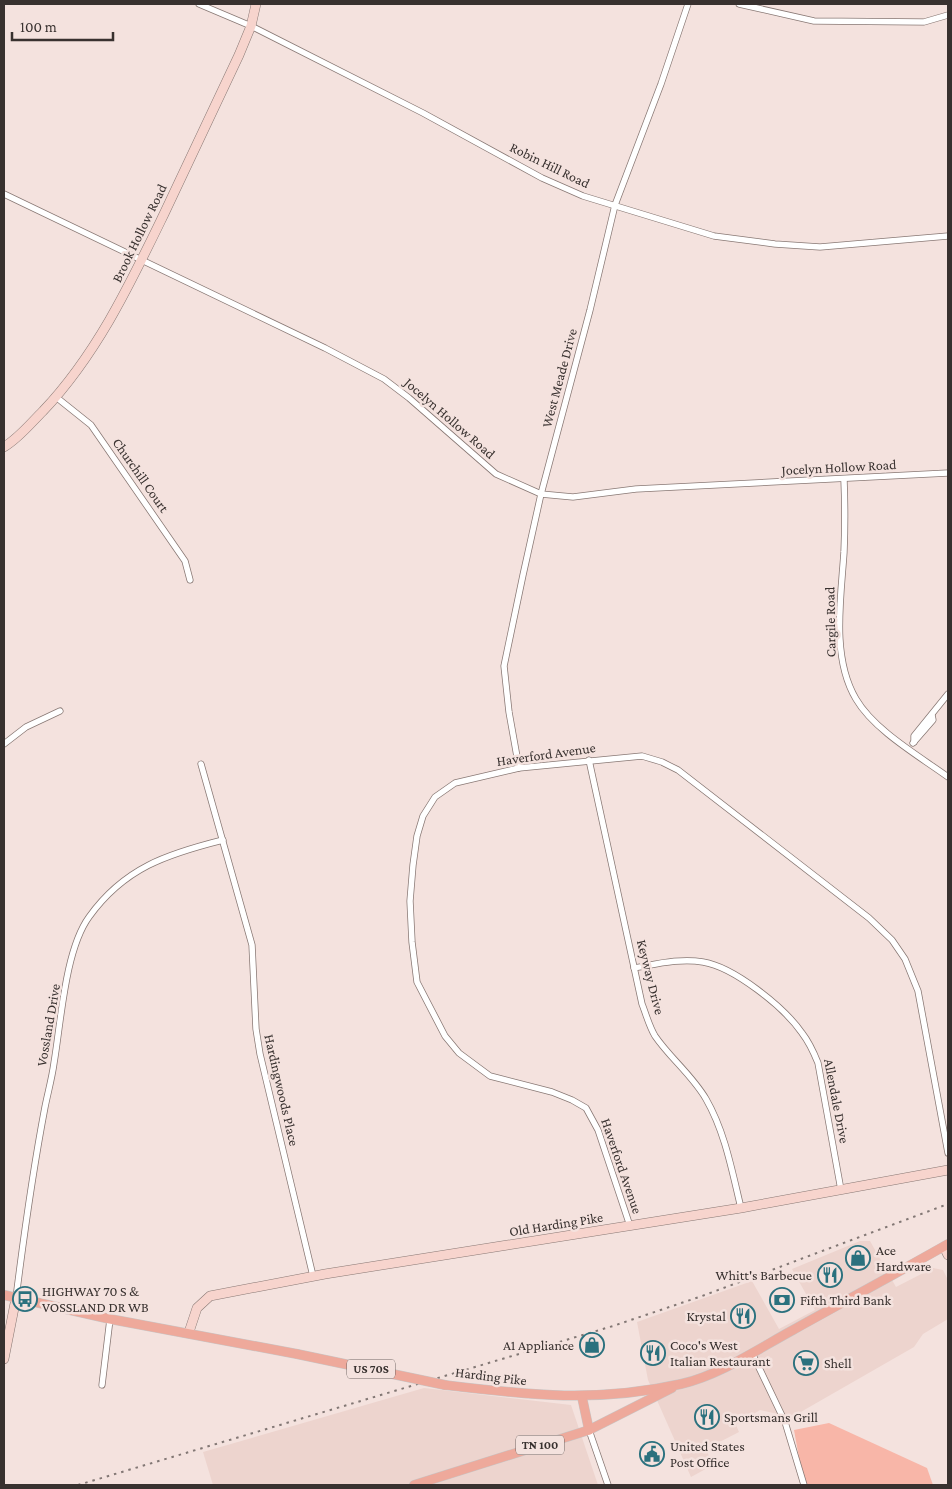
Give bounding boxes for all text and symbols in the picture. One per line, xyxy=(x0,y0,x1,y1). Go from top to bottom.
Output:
scale bar xyxy=(12,10,114,42)
text: 100 m xyxy=(20,19,57,35)
street label: Robin Hill Road xyxy=(508,139,593,191)
street label: Brook Hollow Road xyxy=(108,181,170,285)
street label: West Meade Drive xyxy=(538,327,580,429)
street label: Jocelyn Hollow Road xyxy=(400,373,499,462)
street label: Churchill Court xyxy=(110,435,173,516)
street label: Jocelyn Hollow Road xyxy=(779,456,897,478)
street label: Cargile Road xyxy=(821,586,839,657)
street label: Haverford Avenue xyxy=(495,739,597,769)
street label: Keyway Drive xyxy=(634,938,668,1016)
street label: Vossland Drive xyxy=(33,983,63,1067)
street label: Hardingwoods Place xyxy=(261,1033,303,1147)
street label: Allendale Drive xyxy=(821,1057,853,1145)
street label: Haverford Avenue xyxy=(598,1116,646,1216)
street label: Old Harding Pike xyxy=(508,1209,604,1239)
place label: Ace Hardware xyxy=(876,1242,931,1274)
shop icon: Ace Hardware xyxy=(845,1245,871,1271)
restaurant icon: Whitt's Barbecue xyxy=(817,1262,843,1288)
place label: Whitt's Barbecue xyxy=(716,1267,812,1283)
place label: HIGHWAY 70 S & VOSSLAND DR WB xyxy=(42,1283,149,1315)
bus stop icon: HIGHWAY 70 S & VOSSLAND DR WB xyxy=(12,1286,38,1312)
bank icon: Fifth Third Bank xyxy=(769,1287,795,1313)
place label: Fifth Third Bank xyxy=(800,1292,892,1308)
restaurant icon: Krystal xyxy=(730,1303,756,1329)
place label: Krystal xyxy=(686,1308,726,1324)
shop icon: A1 Appliance xyxy=(579,1332,605,1358)
place label: A1 Appliance xyxy=(503,1337,574,1353)
place label: Coco's West Italian Restaurant xyxy=(670,1337,771,1369)
restaurant icon: Coco's West Italian Restaurant xyxy=(640,1340,666,1366)
supermarket icon: Shell xyxy=(793,1350,819,1376)
place label: Shell xyxy=(824,1355,852,1371)
road number: US 70S xyxy=(347,1360,395,1378)
street label: Harding Pike xyxy=(454,1364,528,1388)
restaurant icon: Sportsmans Grill xyxy=(694,1404,720,1430)
place label: Sportsmans Grill xyxy=(724,1409,818,1425)
road number: TN 100 xyxy=(516,1436,564,1454)
place label: United States Post Office xyxy=(670,1438,745,1470)
public building icon: United States Post Office xyxy=(639,1441,665,1467)

